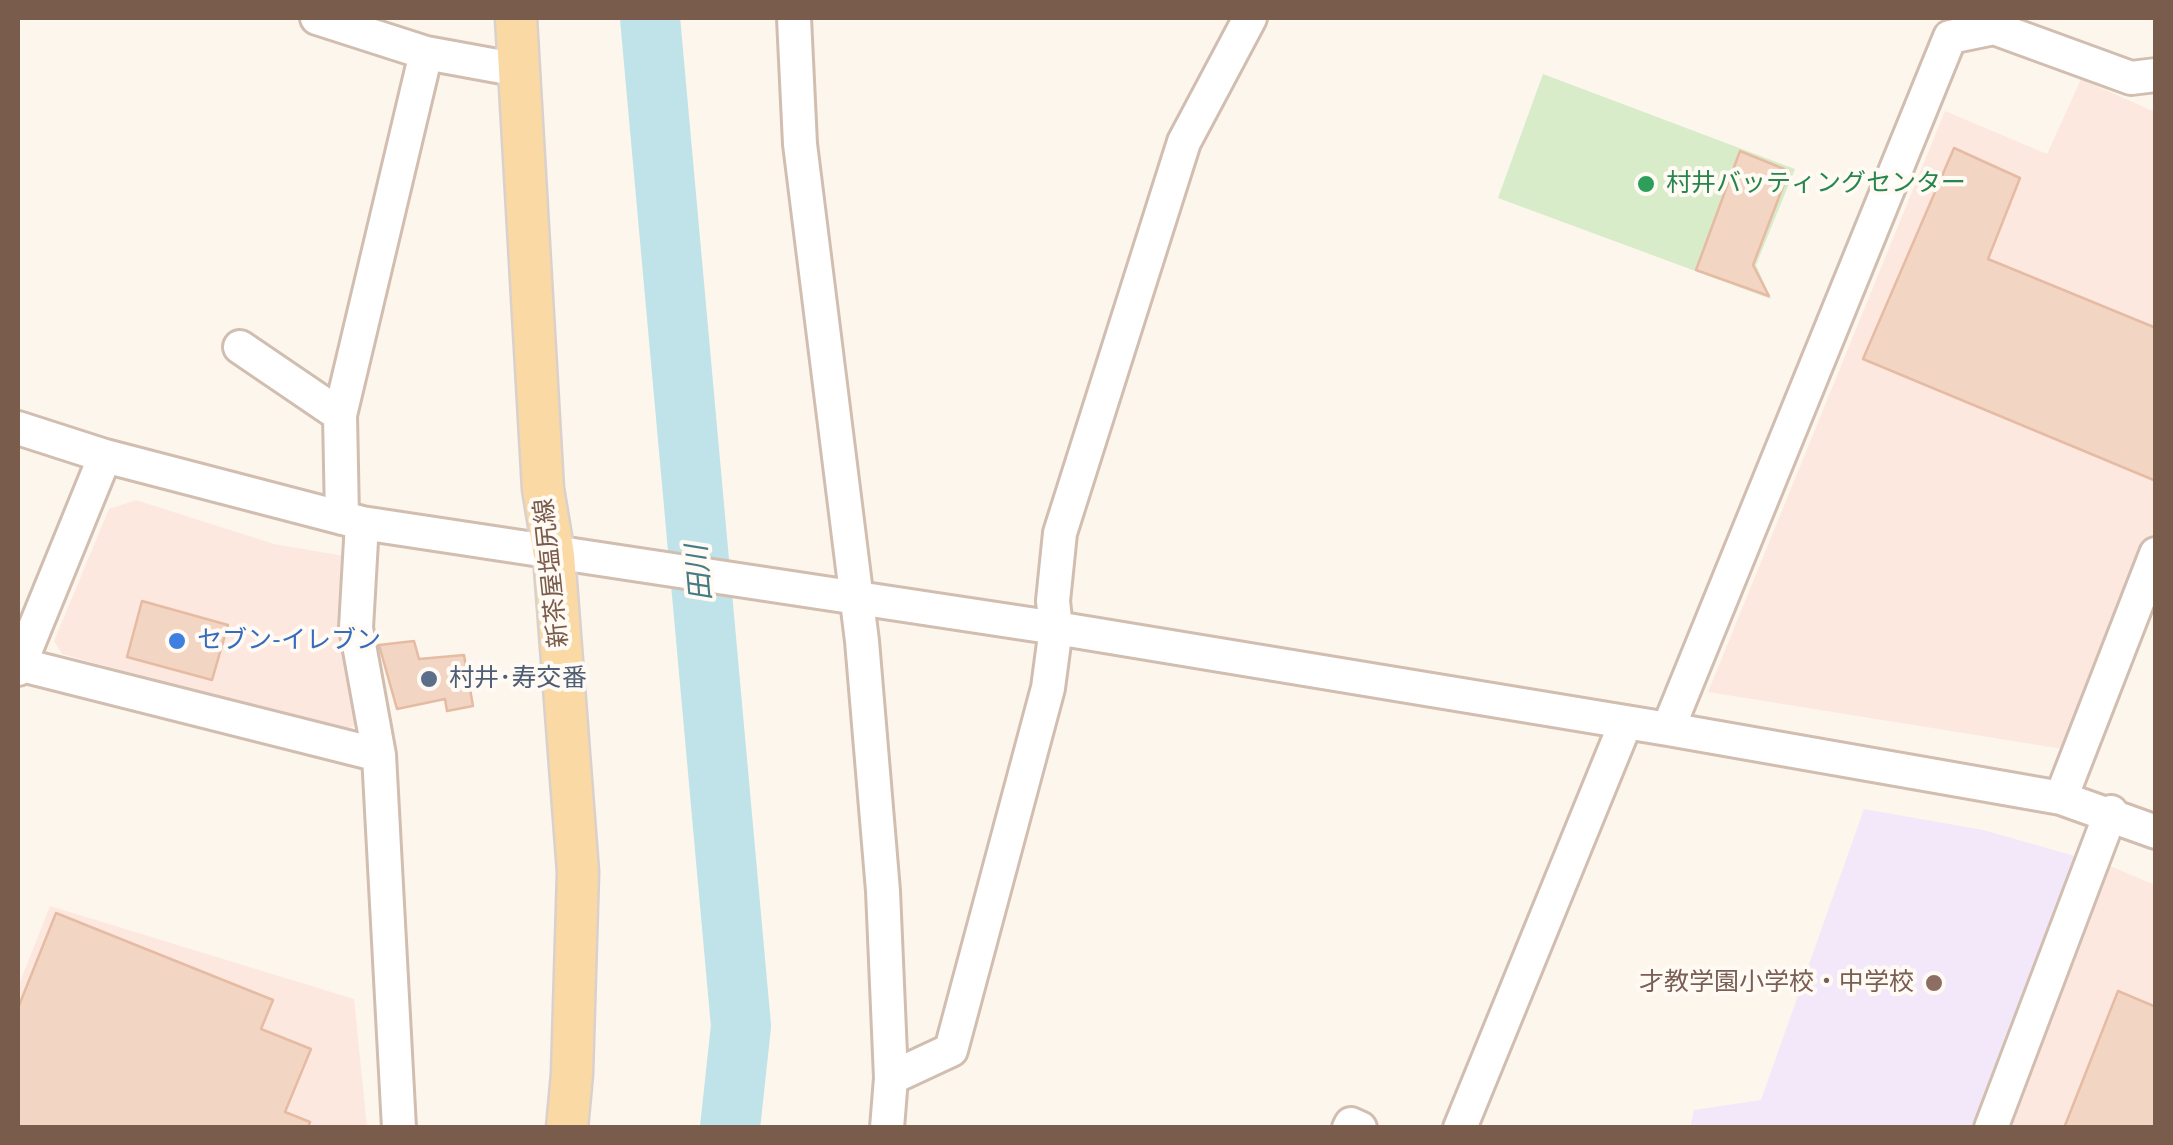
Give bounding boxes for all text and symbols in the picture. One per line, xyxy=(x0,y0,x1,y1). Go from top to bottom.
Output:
place label: 村井バッティングセンター xyxy=(1666,169,1966,199)
marker: 村井バッティングセンター xyxy=(1635,173,1657,195)
street label: 新茶屋塩尻線 xyxy=(529,497,575,649)
water label: 田川 xyxy=(681,544,719,602)
place label: セブン-イレブン xyxy=(197,626,381,656)
marker: セブン-イレブン xyxy=(166,630,188,652)
place label: 村井･寿交番 xyxy=(449,664,586,694)
marker: 村井･寿交番 xyxy=(418,668,440,690)
place label: 才教学園小学校・中学校 xyxy=(1639,968,1914,998)
marker: 才教学園小学校・中学校 xyxy=(1923,972,1945,994)

